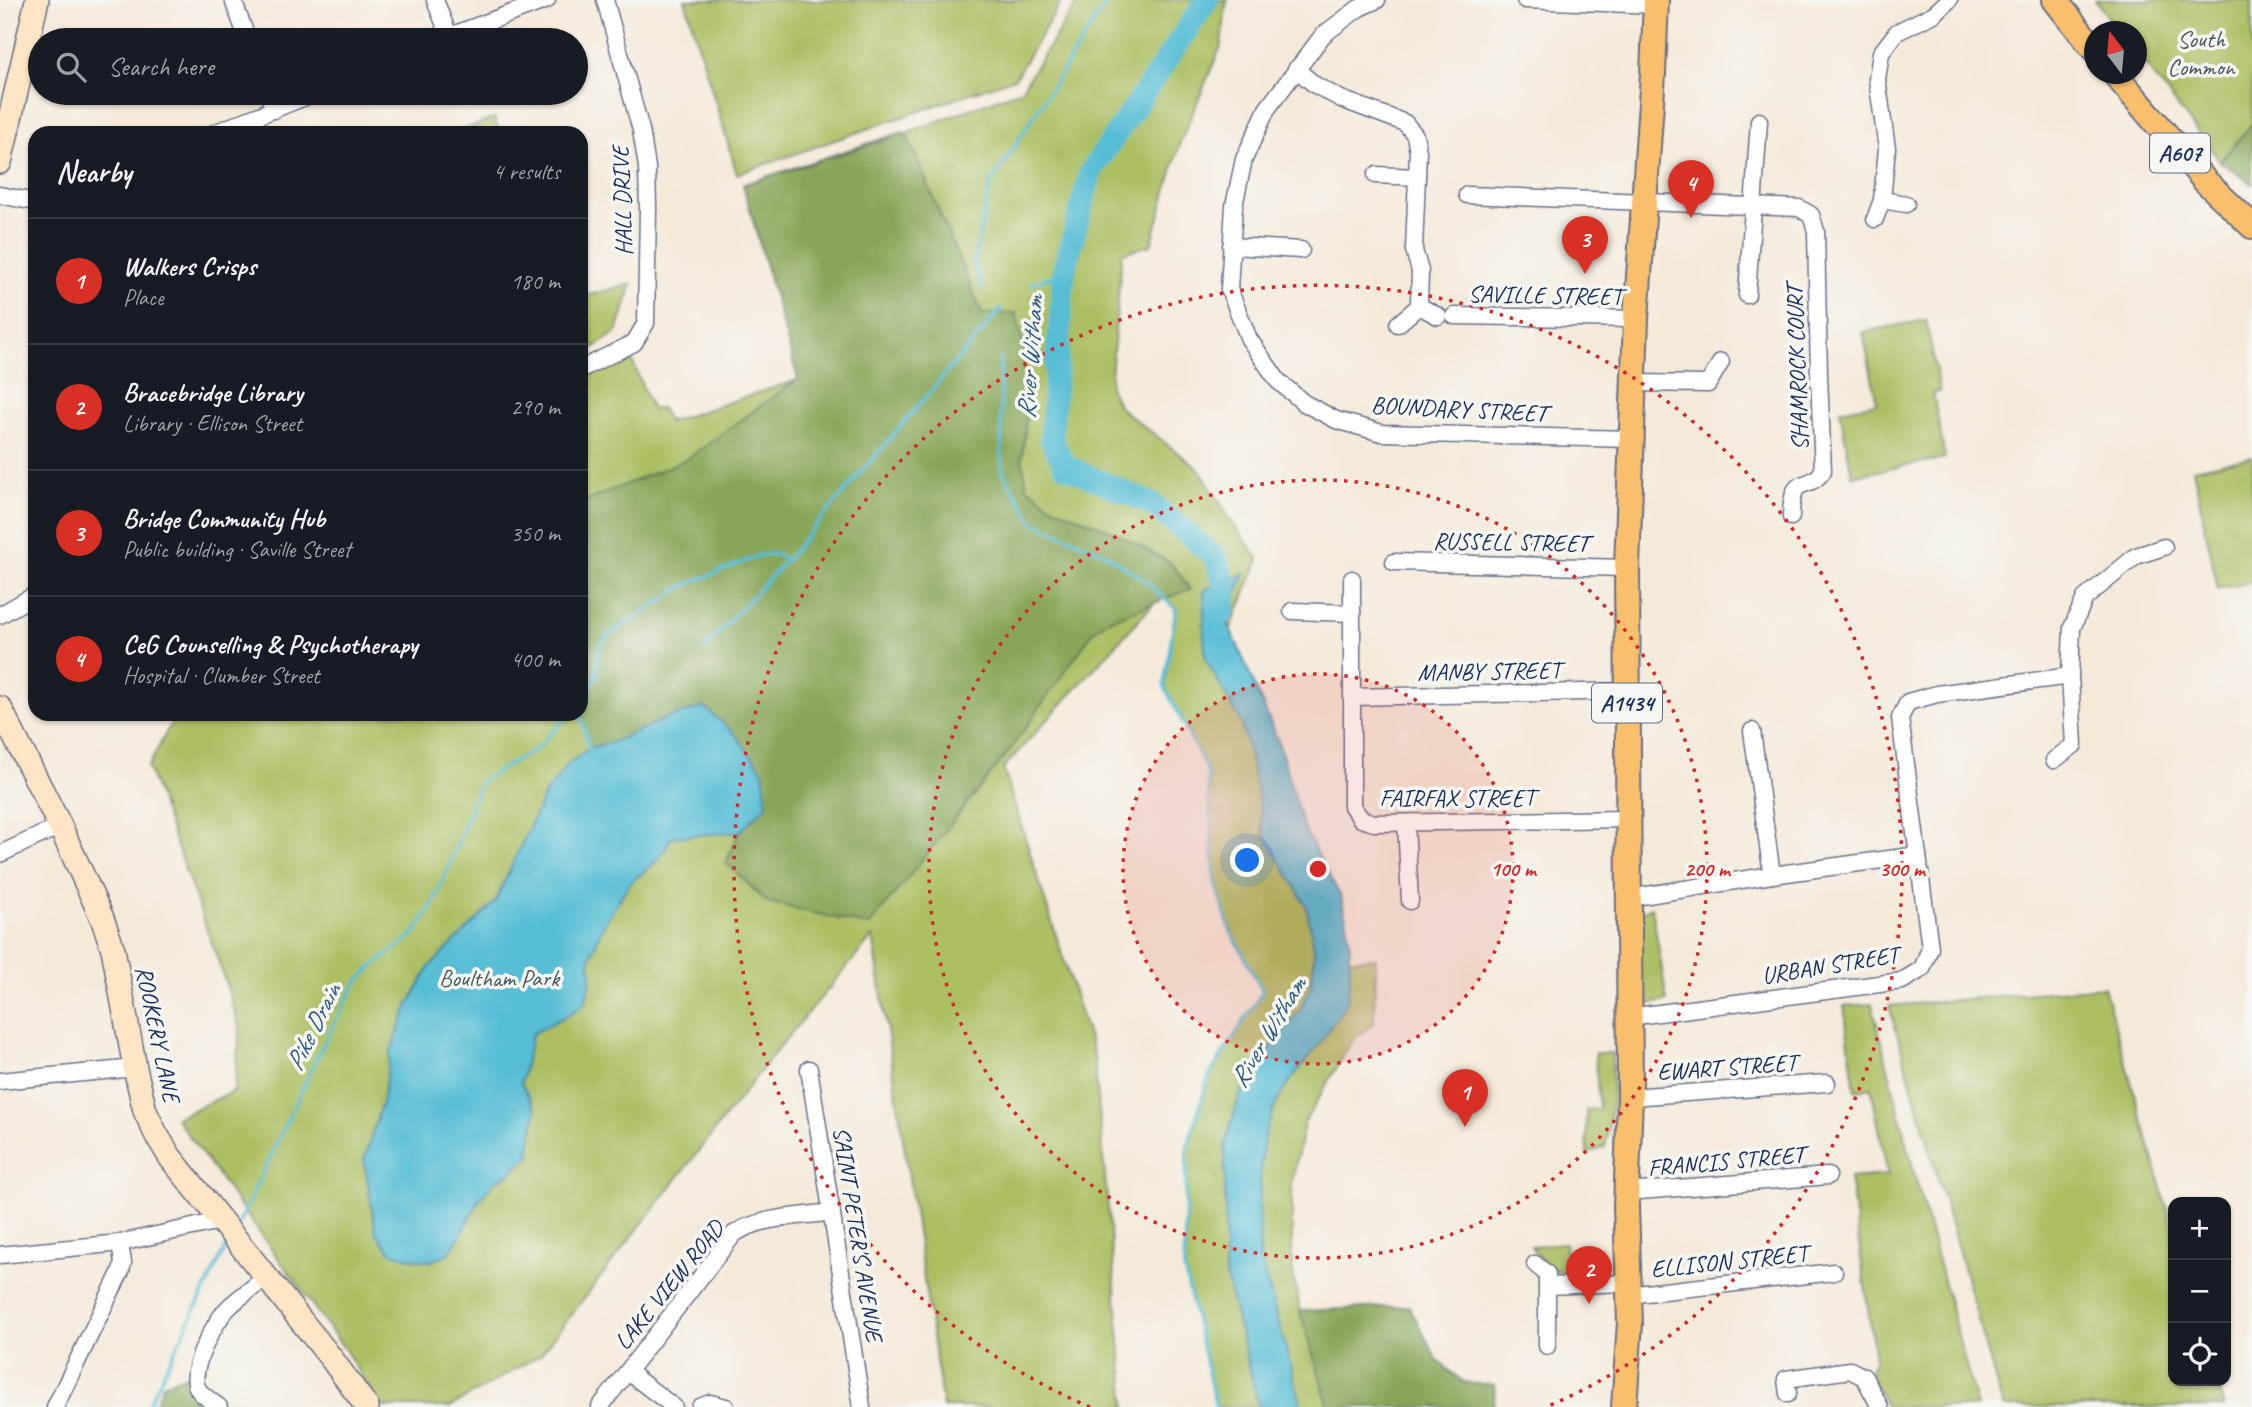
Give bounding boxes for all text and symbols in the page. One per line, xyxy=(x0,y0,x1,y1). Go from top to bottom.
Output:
north arrow xyxy=(2084,21,2147,84)
park label: South Common xyxy=(2167,24,2236,82)
search box xyxy=(28,28,588,105)
icon: search xyxy=(52,48,90,86)
text: Search here xyxy=(108,50,214,83)
road number: A607 xyxy=(2150,134,2210,172)
street label: HALL DRIVE xyxy=(605,143,639,256)
text: Nearby xyxy=(56,153,132,191)
text: 4 results xyxy=(493,157,560,186)
pin: 4 xyxy=(1668,160,1714,218)
pin: 3 xyxy=(1562,216,1608,274)
text: Walkers Crisps xyxy=(123,250,256,283)
text: 1 xyxy=(74,267,84,296)
text: 180 m xyxy=(511,267,560,296)
street label: SAVILLE STREET xyxy=(1468,279,1628,311)
street label: SHAMROCK COURT xyxy=(1779,279,1815,451)
text: Place xyxy=(123,283,163,312)
water label: River Witham xyxy=(1009,291,1051,420)
text: Bracebridge Library xyxy=(123,376,303,409)
street label: BOUNDARY STREET xyxy=(1370,389,1554,429)
text: 2 xyxy=(74,393,84,422)
text: 290 m xyxy=(511,393,560,422)
text: Library · Ellison Street xyxy=(123,409,302,438)
text: Bridge Community Hub xyxy=(123,502,325,535)
text: 3 xyxy=(74,519,84,548)
text: 350 m xyxy=(511,519,560,548)
street label: RUSSELL STREET xyxy=(1433,526,1595,558)
text: Public building · Saville Street xyxy=(123,535,351,564)
text: CeG Counselling & Psychotherapy xyxy=(123,628,418,661)
text: 4 xyxy=(74,645,84,674)
text: 400 m xyxy=(511,645,560,674)
street label: MANBY STREET xyxy=(1417,655,1567,687)
text: Hospital · Clumber Street xyxy=(123,661,320,690)
road number: A1434 xyxy=(1592,684,1662,722)
street label: FAIRFAX STREET xyxy=(1380,783,1540,813)
your location xyxy=(1230,843,1264,877)
text: 100 m xyxy=(1490,856,1538,882)
text: 200 m xyxy=(1684,856,1732,882)
text: 300 m xyxy=(1879,856,1927,882)
centre of rings xyxy=(1306,857,1330,881)
street label: URBAN STREET xyxy=(1760,939,1905,991)
street label: ROOKERY LANE xyxy=(129,963,188,1107)
park label: Boultham Park xyxy=(439,963,561,993)
water label: River Witham xyxy=(1222,968,1315,1093)
water label: Pike Drain xyxy=(278,976,349,1076)
street label: EWART STREET xyxy=(1656,1047,1803,1087)
pin: 1 xyxy=(1442,1069,1488,1127)
street label: SAINT PETER'S AVENUE xyxy=(826,1125,890,1347)
street label: FRANCIS STREET xyxy=(1646,1139,1812,1183)
map controls xyxy=(2168,1197,2231,1386)
button: + xyxy=(2168,1197,2231,1260)
street label: LAKE VIEW ROAD xyxy=(608,1213,732,1356)
street label: ELLISON STREET xyxy=(1649,1237,1815,1284)
pin: 2 xyxy=(1566,1246,1612,1304)
button: − xyxy=(2168,1260,2231,1323)
button: locate xyxy=(2168,1323,2231,1386)

